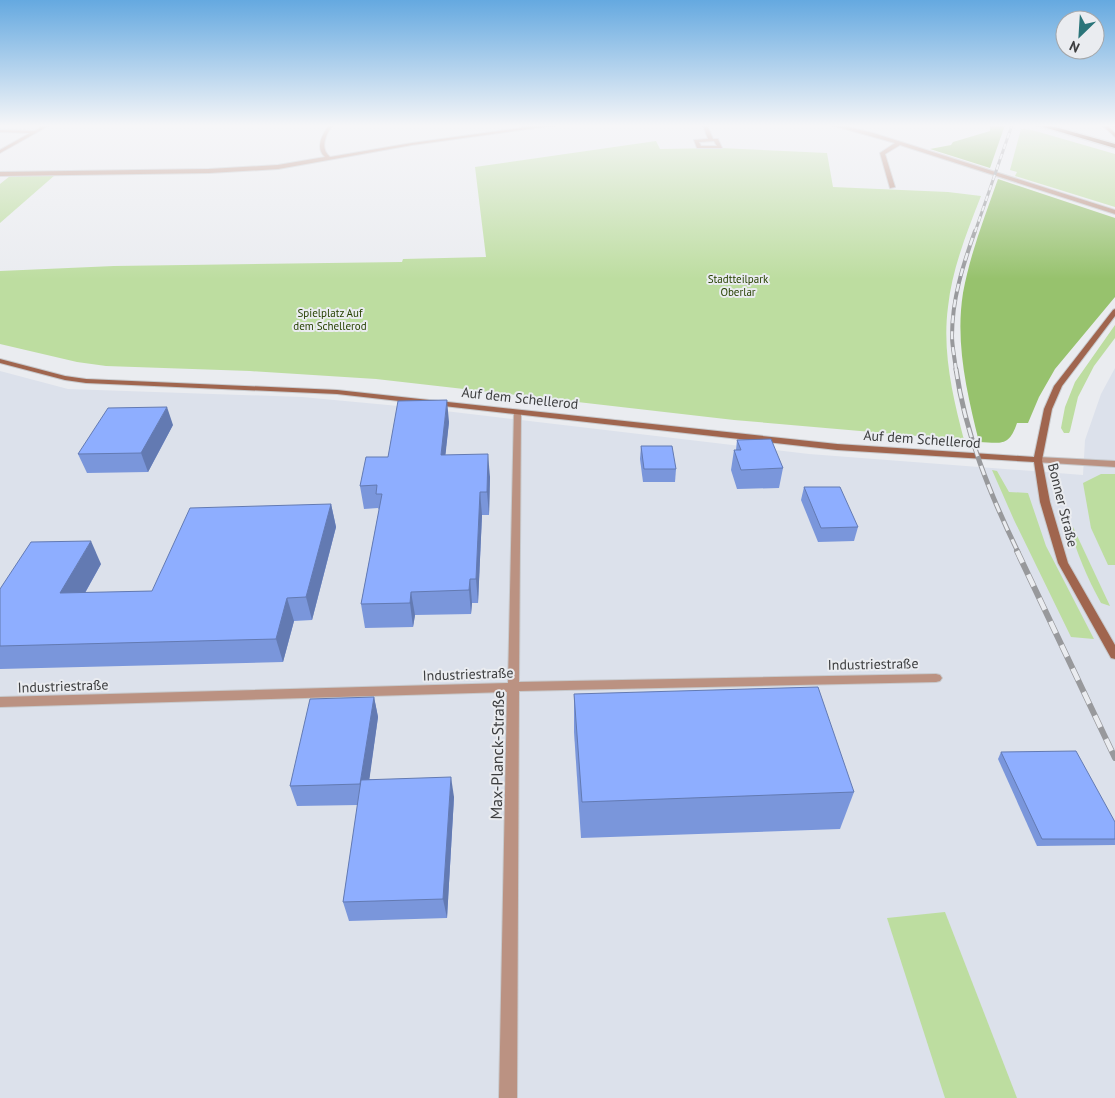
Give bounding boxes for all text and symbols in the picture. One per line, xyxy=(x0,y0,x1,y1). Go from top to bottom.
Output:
north arrow xyxy=(1055,10,1105,60)
text: N xyxy=(1067,37,1082,57)
park label: Stadtteilpark Oberlar xyxy=(708,272,769,299)
park label: Spielplatz Auf dem Schellerod xyxy=(293,306,367,333)
street label: Auf dem Schellerod xyxy=(461,383,579,413)
street label: Auf dem Schellerod xyxy=(863,426,981,452)
street label: Bonner Straße xyxy=(1044,461,1082,549)
street label: Industriestraße xyxy=(827,654,919,674)
street label: Industriestraße xyxy=(422,663,514,685)
street label: Industriestraße xyxy=(17,675,109,697)
street label: Max-Planck-Straße xyxy=(486,690,508,820)

